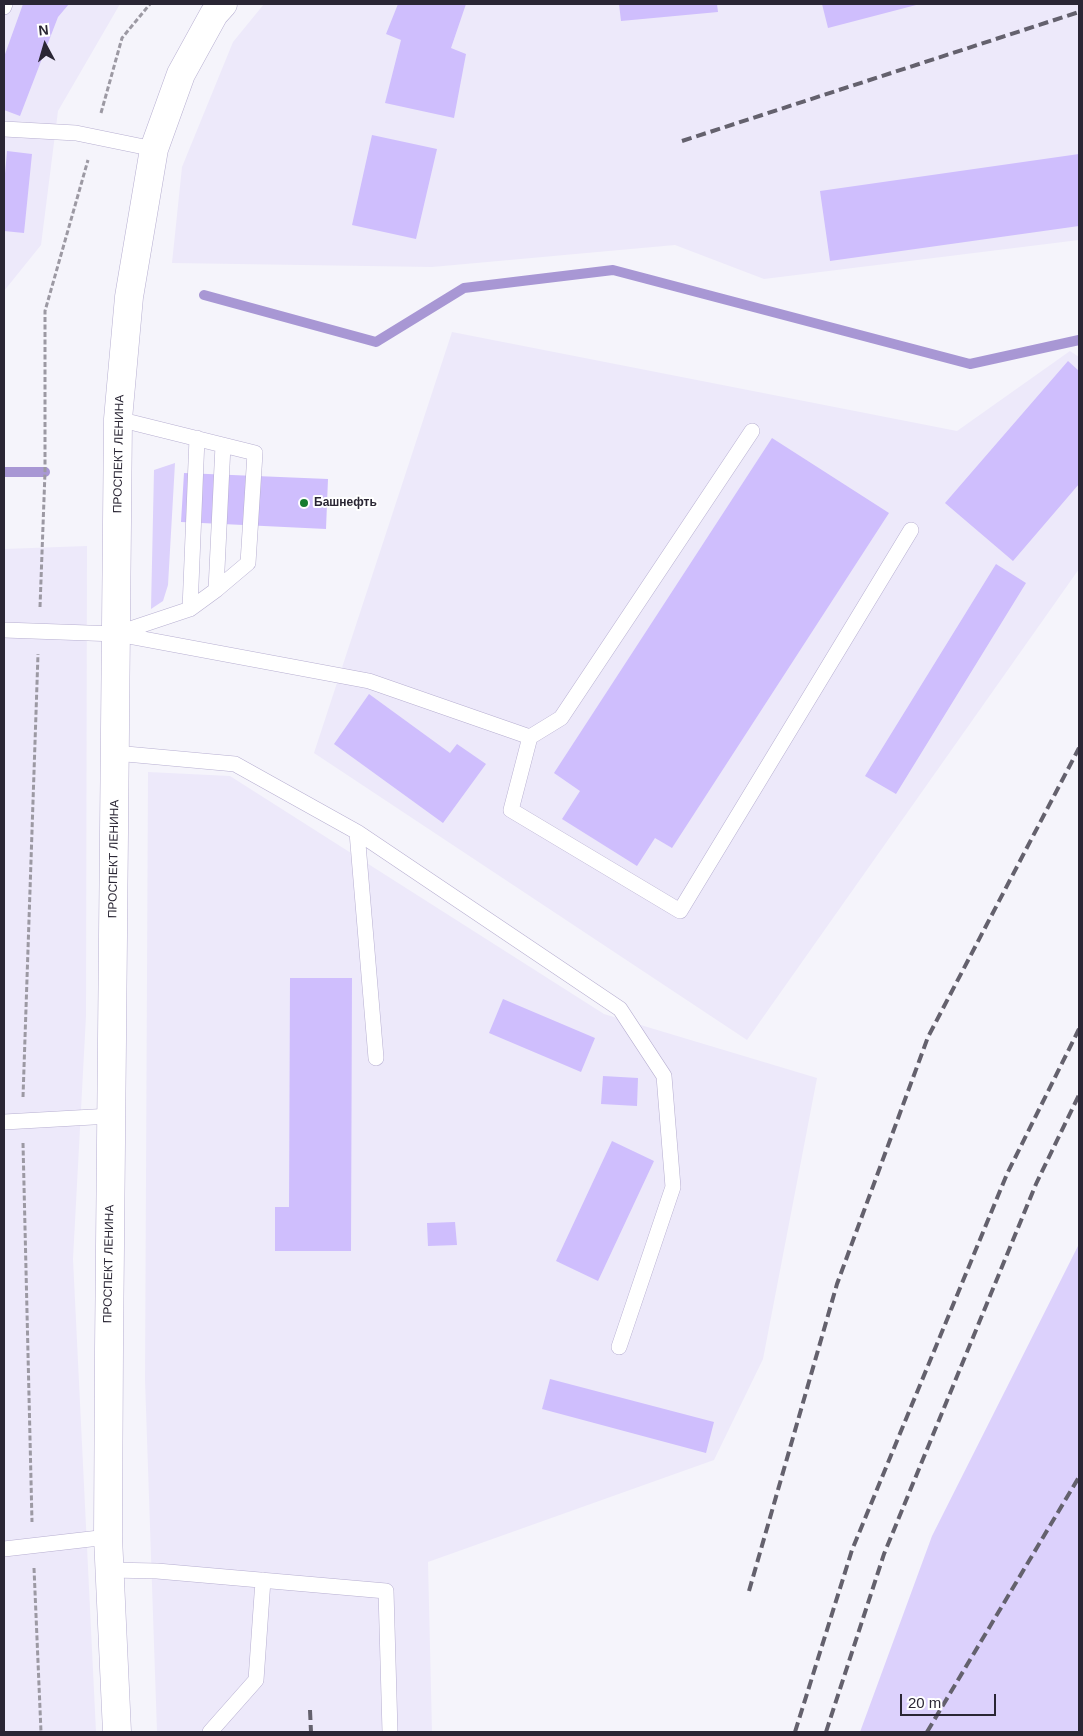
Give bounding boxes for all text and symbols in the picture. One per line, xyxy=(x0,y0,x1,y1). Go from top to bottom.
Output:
north arrow xyxy=(20,20,70,70)
text: N xyxy=(38,22,49,39)
street label: ПРОСПЕКТ ЛЕНИНА xyxy=(111,395,127,513)
place label: Башнефть xyxy=(314,496,377,510)
marker: Башнефть xyxy=(298,497,310,509)
street label: ПРОСПЕКТ ЛЕНИНА xyxy=(106,800,122,918)
street label: ПРОСПЕКТ ЛЕНИНА xyxy=(101,1205,117,1323)
scale bar xyxy=(903,1684,999,1716)
text: 20 m xyxy=(908,1694,941,1711)

